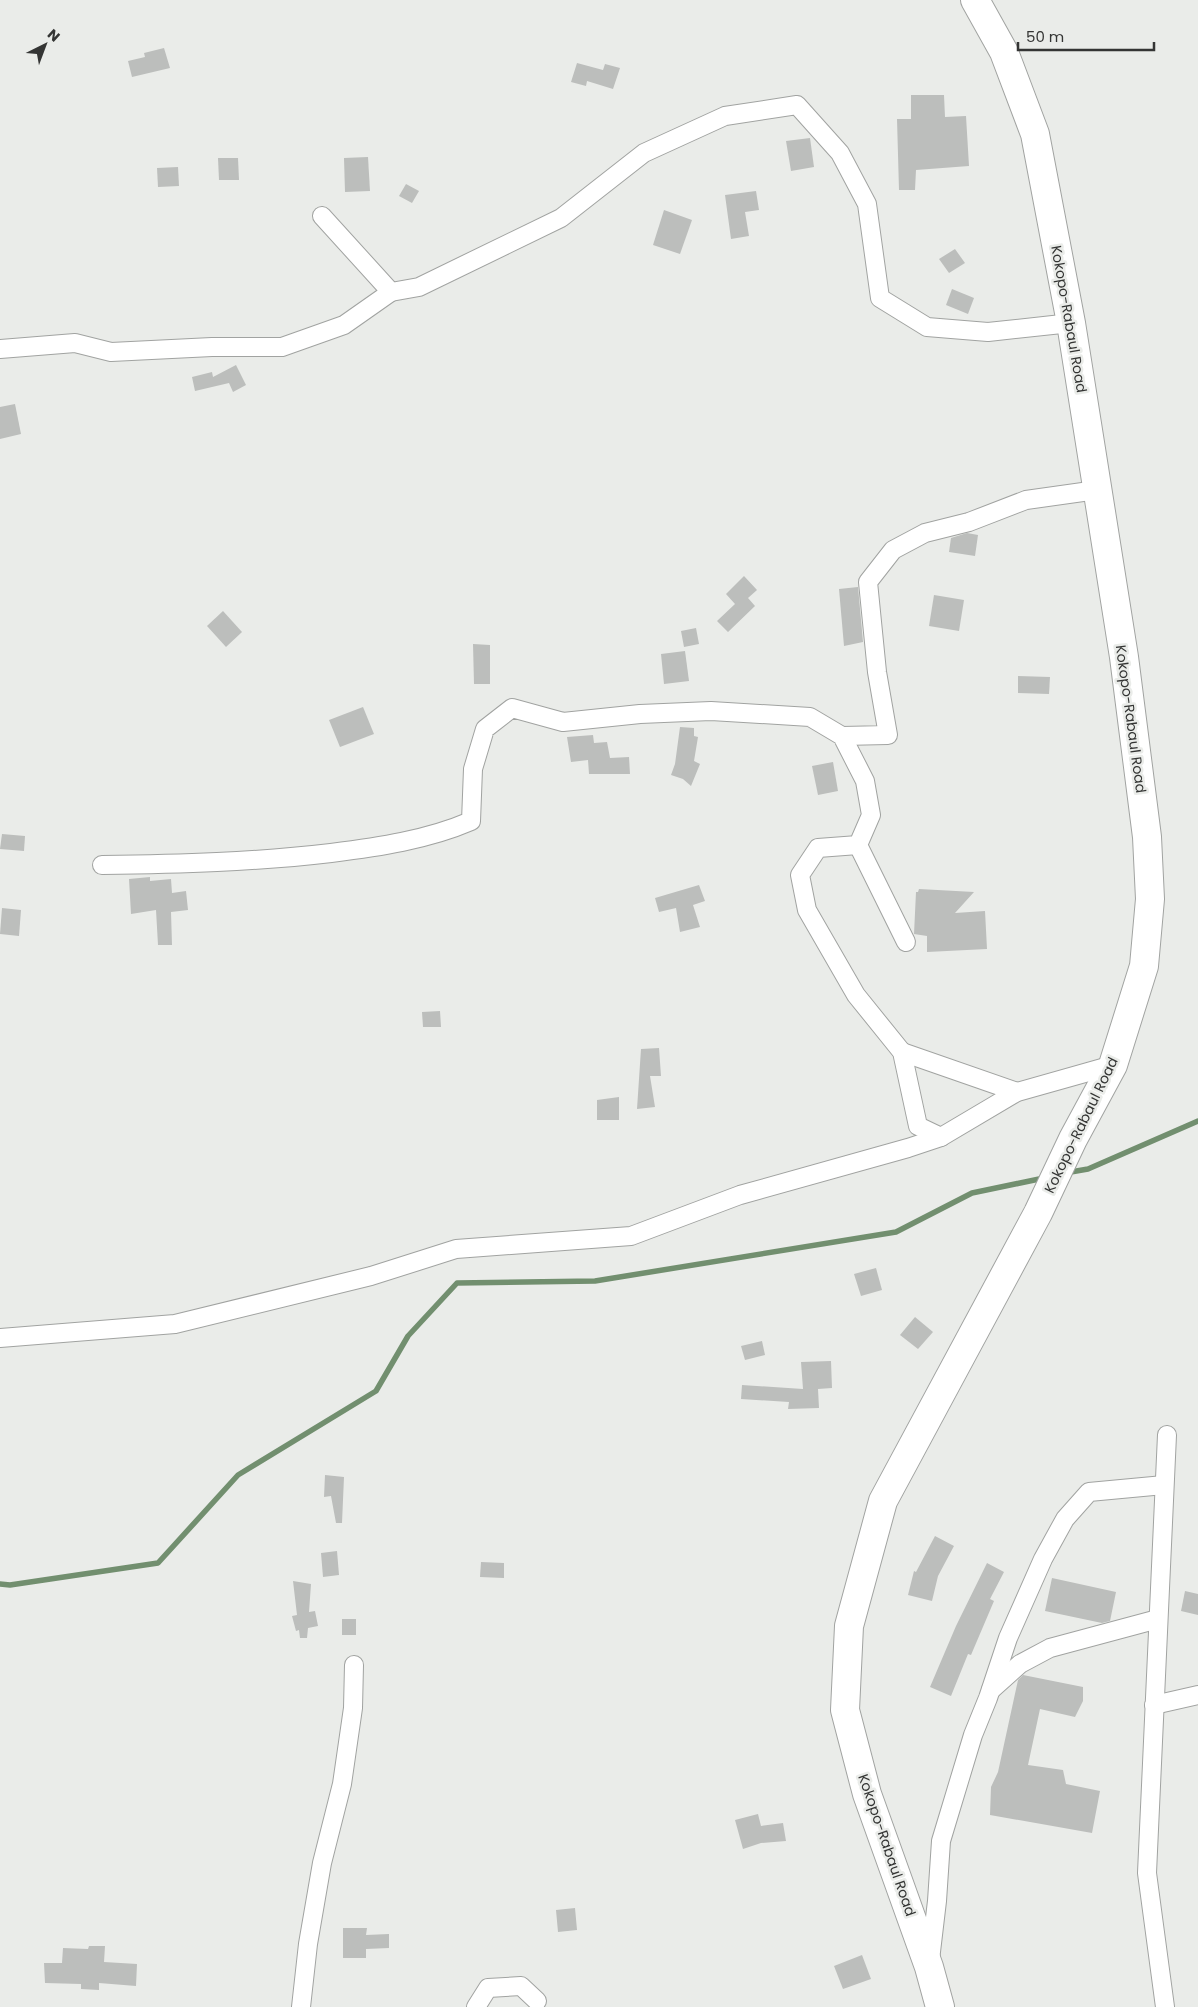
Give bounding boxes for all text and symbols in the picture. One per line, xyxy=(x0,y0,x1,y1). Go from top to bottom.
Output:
north arrow xyxy=(20,20,70,70)
scale bar xyxy=(1018,20,1154,52)
text: N xyxy=(43,24,64,46)
text: 50 m xyxy=(1026,26,1064,47)
street label: Kokopo-Rabaul Road xyxy=(1046,244,1092,394)
street label: Kokopo-Rabaul Road xyxy=(1111,644,1151,794)
street label: Kokopo-Rabaul Road xyxy=(1039,1054,1123,1196)
street label: Kokopo-Rabaul Road xyxy=(853,1771,921,1919)

